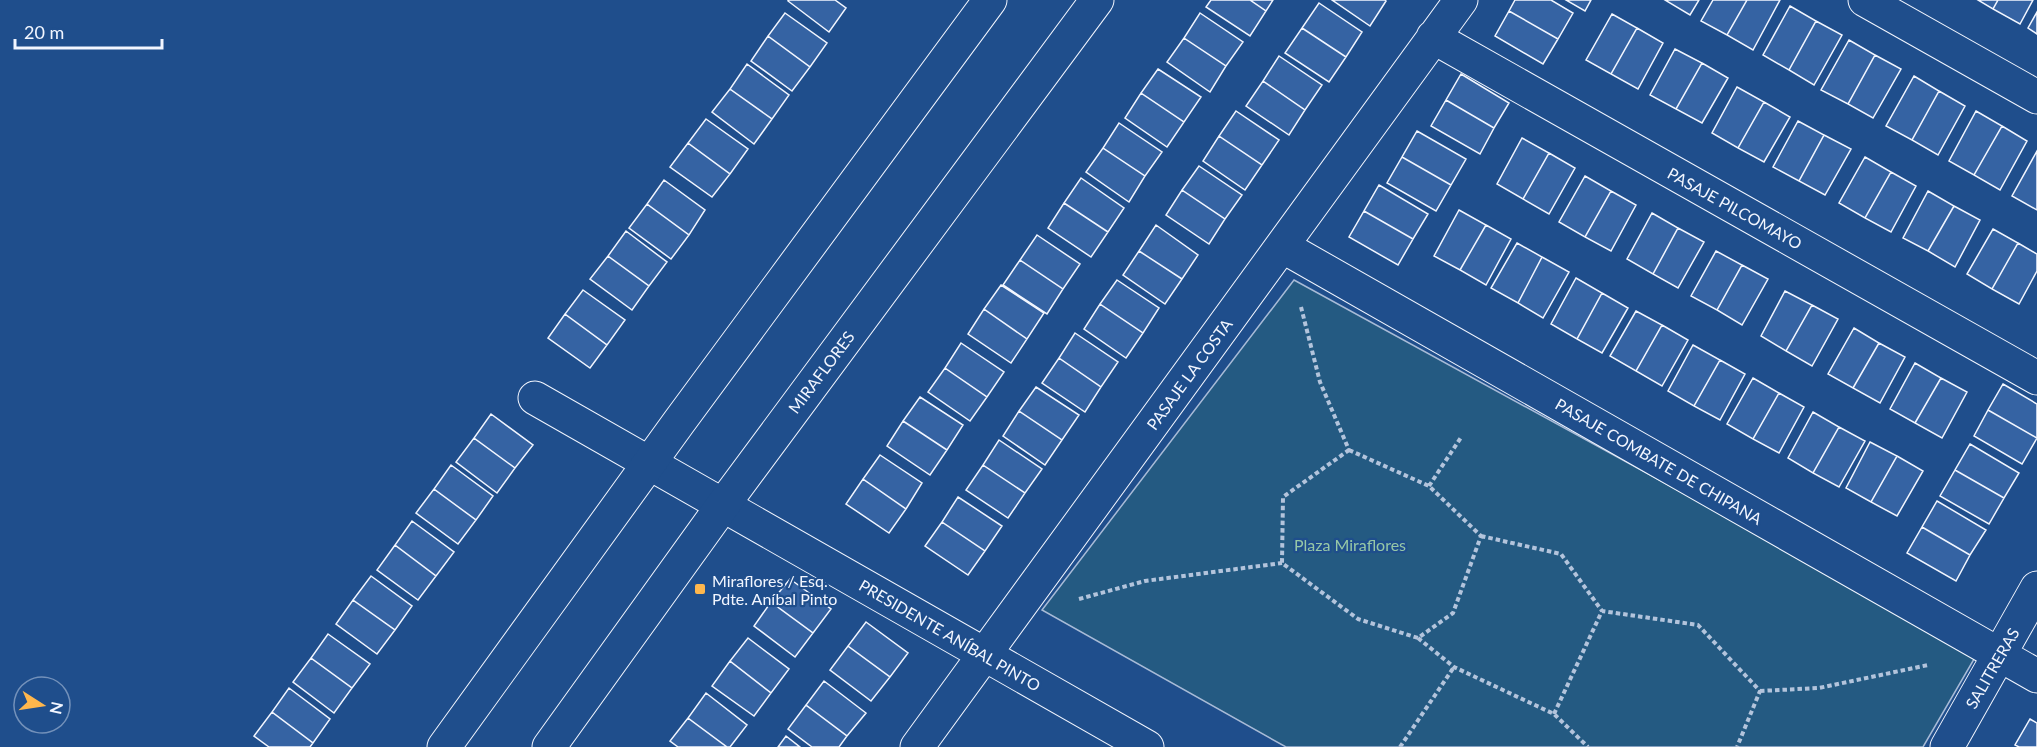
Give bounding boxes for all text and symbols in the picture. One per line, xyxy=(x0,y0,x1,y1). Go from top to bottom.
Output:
scale bar xyxy=(15,12,162,50)
text: 20 m xyxy=(24,21,64,43)
street label: PASAJE PILCOMAYO xyxy=(1664,163,1806,253)
street label: PASAJE LA COSTA xyxy=(1142,315,1236,433)
street label: MIRAFLORES xyxy=(784,327,858,417)
street label: PASAJE COMBATE DE CHIPANA xyxy=(1552,394,1766,528)
park label: Plaza Miraflores xyxy=(1294,535,1406,554)
place label: Miraflores / Esq. Pdte. Aníbal Pinto xyxy=(712,571,837,608)
street label: PRESIDENTE ANÍBAL PINTO xyxy=(856,575,1044,695)
marker: Miraflores / Esq. Pdte. Aníbal Pinto xyxy=(693,582,707,596)
street label: SALITRERAS xyxy=(1961,624,2023,712)
north arrow xyxy=(12,675,72,735)
text: N xyxy=(47,700,68,716)

